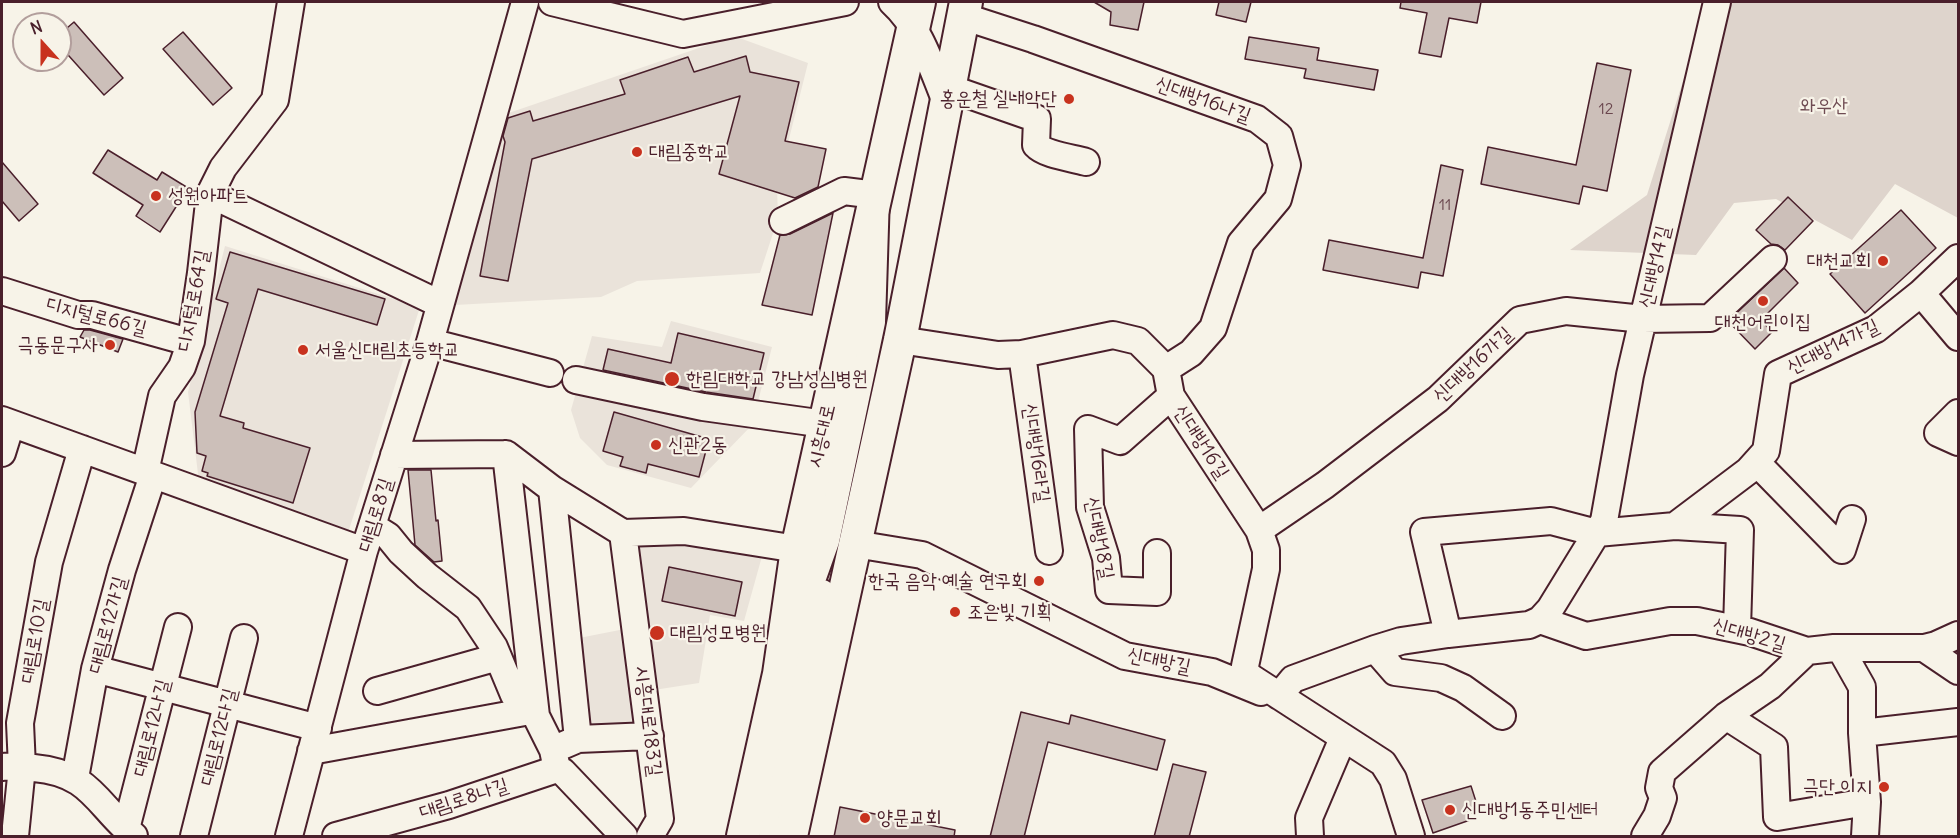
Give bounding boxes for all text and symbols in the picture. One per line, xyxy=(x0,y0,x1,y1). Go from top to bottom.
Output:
north arrow xyxy=(12,12,72,72)
text: N xyxy=(28,16,45,38)
street label: 신대방16나길 xyxy=(1152,72,1254,128)
place label: 홍운철 실내악단 xyxy=(940,87,1057,111)
marker: 홍운철 실내악단 xyxy=(1062,92,1076,106)
park label: 와우산 xyxy=(1800,94,1848,118)
house number: 12 xyxy=(1598,99,1614,119)
place label: 대림중학교 xyxy=(649,140,729,164)
marker: 대림중학교 xyxy=(630,145,644,159)
place label: 성원아파트 xyxy=(168,184,248,208)
marker: 성원아파트 xyxy=(149,189,163,203)
house number: 11 xyxy=(1439,195,1451,215)
street label: 신대방14길 xyxy=(1634,223,1676,311)
street label: 디지털로64길 xyxy=(173,248,215,354)
place label: 대천교회 xyxy=(1807,249,1871,273)
marker: 대천교회 xyxy=(1876,254,1890,268)
street label: 디지털로66길 xyxy=(43,293,149,341)
marker: 대천어린이집 xyxy=(1756,294,1770,308)
place label: 대천어린이집 xyxy=(1715,310,1811,334)
street label: 신대방14가길 xyxy=(1783,314,1883,380)
street label: 신대방16가길 xyxy=(1428,322,1518,408)
place label: 극동문구사 xyxy=(18,333,98,357)
marker: 극동문구사 xyxy=(103,338,117,352)
place label: 서울신대림초등학교 xyxy=(315,338,460,362)
marker: 서울신대림초등학교 xyxy=(296,343,310,357)
place label: 한림대학교 강남성심병원 xyxy=(686,367,868,391)
marker: 한림대학교 강남성심병원 xyxy=(663,370,681,388)
street label: 신대방16길 xyxy=(1168,400,1234,484)
street label: 시흥대로 xyxy=(803,402,841,470)
street label: 신대방16라길 xyxy=(1017,402,1055,504)
place label: 신관2동 xyxy=(668,433,727,457)
marker: 신관2동 xyxy=(649,438,663,452)
street label: 대림로8길 xyxy=(353,475,399,555)
street label: 신대방18길 xyxy=(1079,495,1119,581)
place label: 한국 음악 예술 연구회 xyxy=(868,569,1027,593)
street label: 대림로12가길 xyxy=(84,574,132,676)
marker: 한국 음악 예술 연구회 xyxy=(1032,574,1046,588)
street label: 대림로10길 xyxy=(16,597,54,685)
place label: 조은빛 기획 xyxy=(967,600,1052,624)
marker: 조은빛 기획 xyxy=(948,605,962,619)
street label: 신대방2길 xyxy=(1709,613,1789,657)
place label: 대림성모병원 xyxy=(670,621,767,645)
marker: 대림성모병원 xyxy=(648,624,666,642)
street label: 신대방길 xyxy=(1125,643,1193,679)
street label: 시흥대로183길 xyxy=(629,664,667,778)
street label: 대림로12나길 xyxy=(128,677,176,779)
street label: 대림로12다길 xyxy=(195,686,243,788)
street label: 대림로8나길 xyxy=(417,773,511,825)
place label: 극단 이지 xyxy=(1803,775,1872,799)
marker: 극단 이지 xyxy=(1877,780,1891,794)
place label: 신대방1동주민센터 xyxy=(1462,798,1599,822)
marker: 신대방1동주민센터 xyxy=(1443,803,1457,817)
place label: 양문교회 xyxy=(877,806,941,830)
marker: 양문교회 xyxy=(858,811,872,825)

